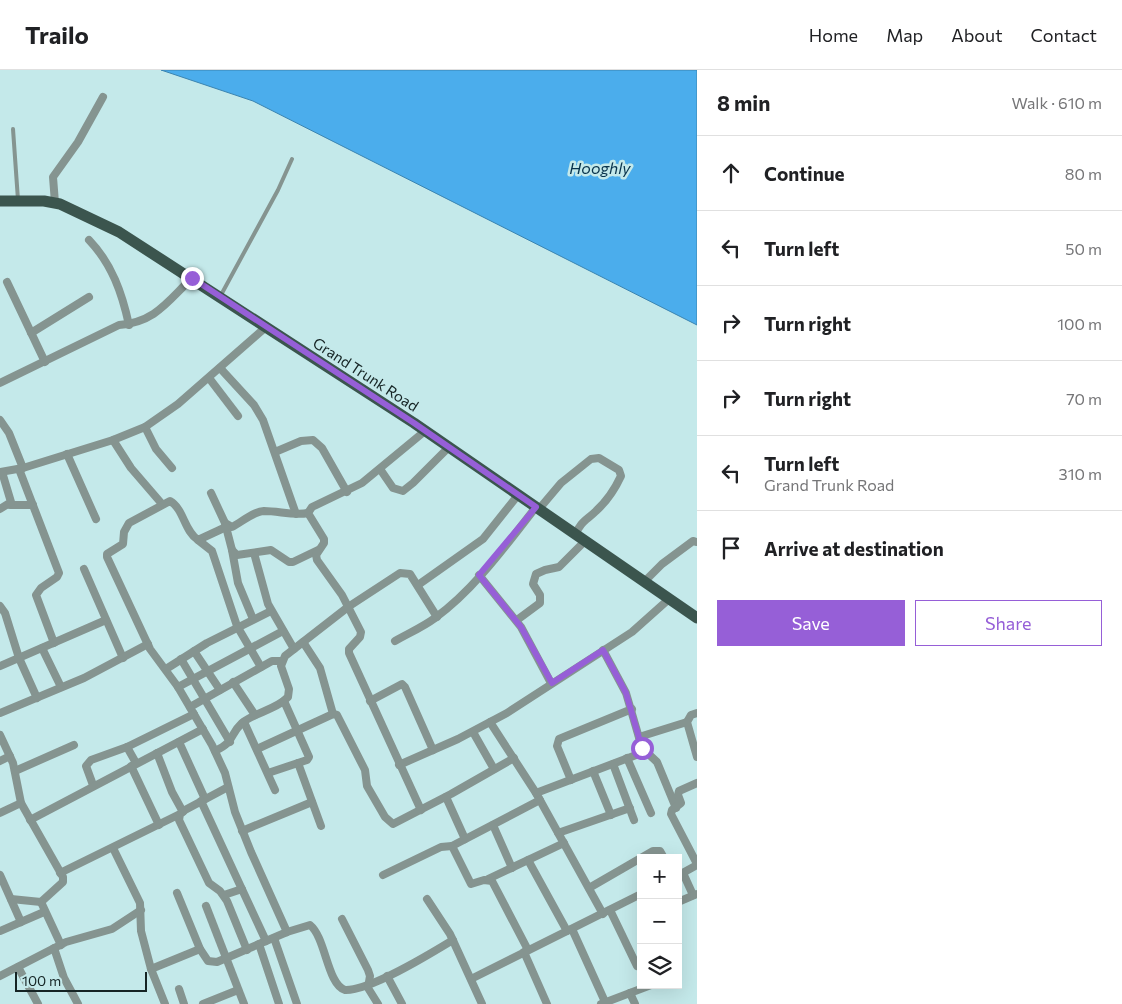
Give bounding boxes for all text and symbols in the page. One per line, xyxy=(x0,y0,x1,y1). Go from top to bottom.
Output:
text: Trailo xyxy=(25,20,89,49)
text: Home xyxy=(809,24,858,46)
text: Map xyxy=(886,24,923,46)
text: About xyxy=(951,24,1003,46)
text: Contact xyxy=(1031,24,1097,46)
text: 8 min xyxy=(717,90,770,115)
text: Walk · 610 m xyxy=(1012,93,1102,112)
water label: Hooghly xyxy=(569,158,631,177)
icon: ahead xyxy=(717,159,745,187)
text: Continue xyxy=(764,162,844,185)
text: 80 m xyxy=(1065,164,1102,183)
icon: left xyxy=(717,234,745,262)
text: Turn left xyxy=(764,237,839,260)
text: 50 m xyxy=(1065,239,1102,258)
route end xyxy=(181,267,204,290)
icon: right xyxy=(717,309,745,337)
text: Turn right xyxy=(764,312,851,335)
text: 100 m xyxy=(1057,314,1102,333)
street label: Grand Trunk Road xyxy=(310,333,422,415)
icon: right xyxy=(717,384,745,412)
text: Turn right xyxy=(764,387,851,410)
text: 70 m xyxy=(1066,389,1102,408)
text: Turn left xyxy=(764,452,839,475)
icon: left xyxy=(717,459,745,487)
text: 310 m xyxy=(1059,464,1102,483)
text: Grand Trunk Road xyxy=(764,475,894,494)
icon: arrive xyxy=(717,534,745,562)
text: Arrive at destination xyxy=(764,537,944,560)
button: Save xyxy=(717,600,905,646)
button: Share xyxy=(915,600,1102,646)
route start xyxy=(631,737,654,760)
map controls xyxy=(637,854,682,989)
button: + xyxy=(637,854,682,899)
button: − xyxy=(637,899,682,944)
button: layers xyxy=(637,944,682,989)
scale bar xyxy=(15,969,148,992)
text: 100 m xyxy=(22,972,61,989)

